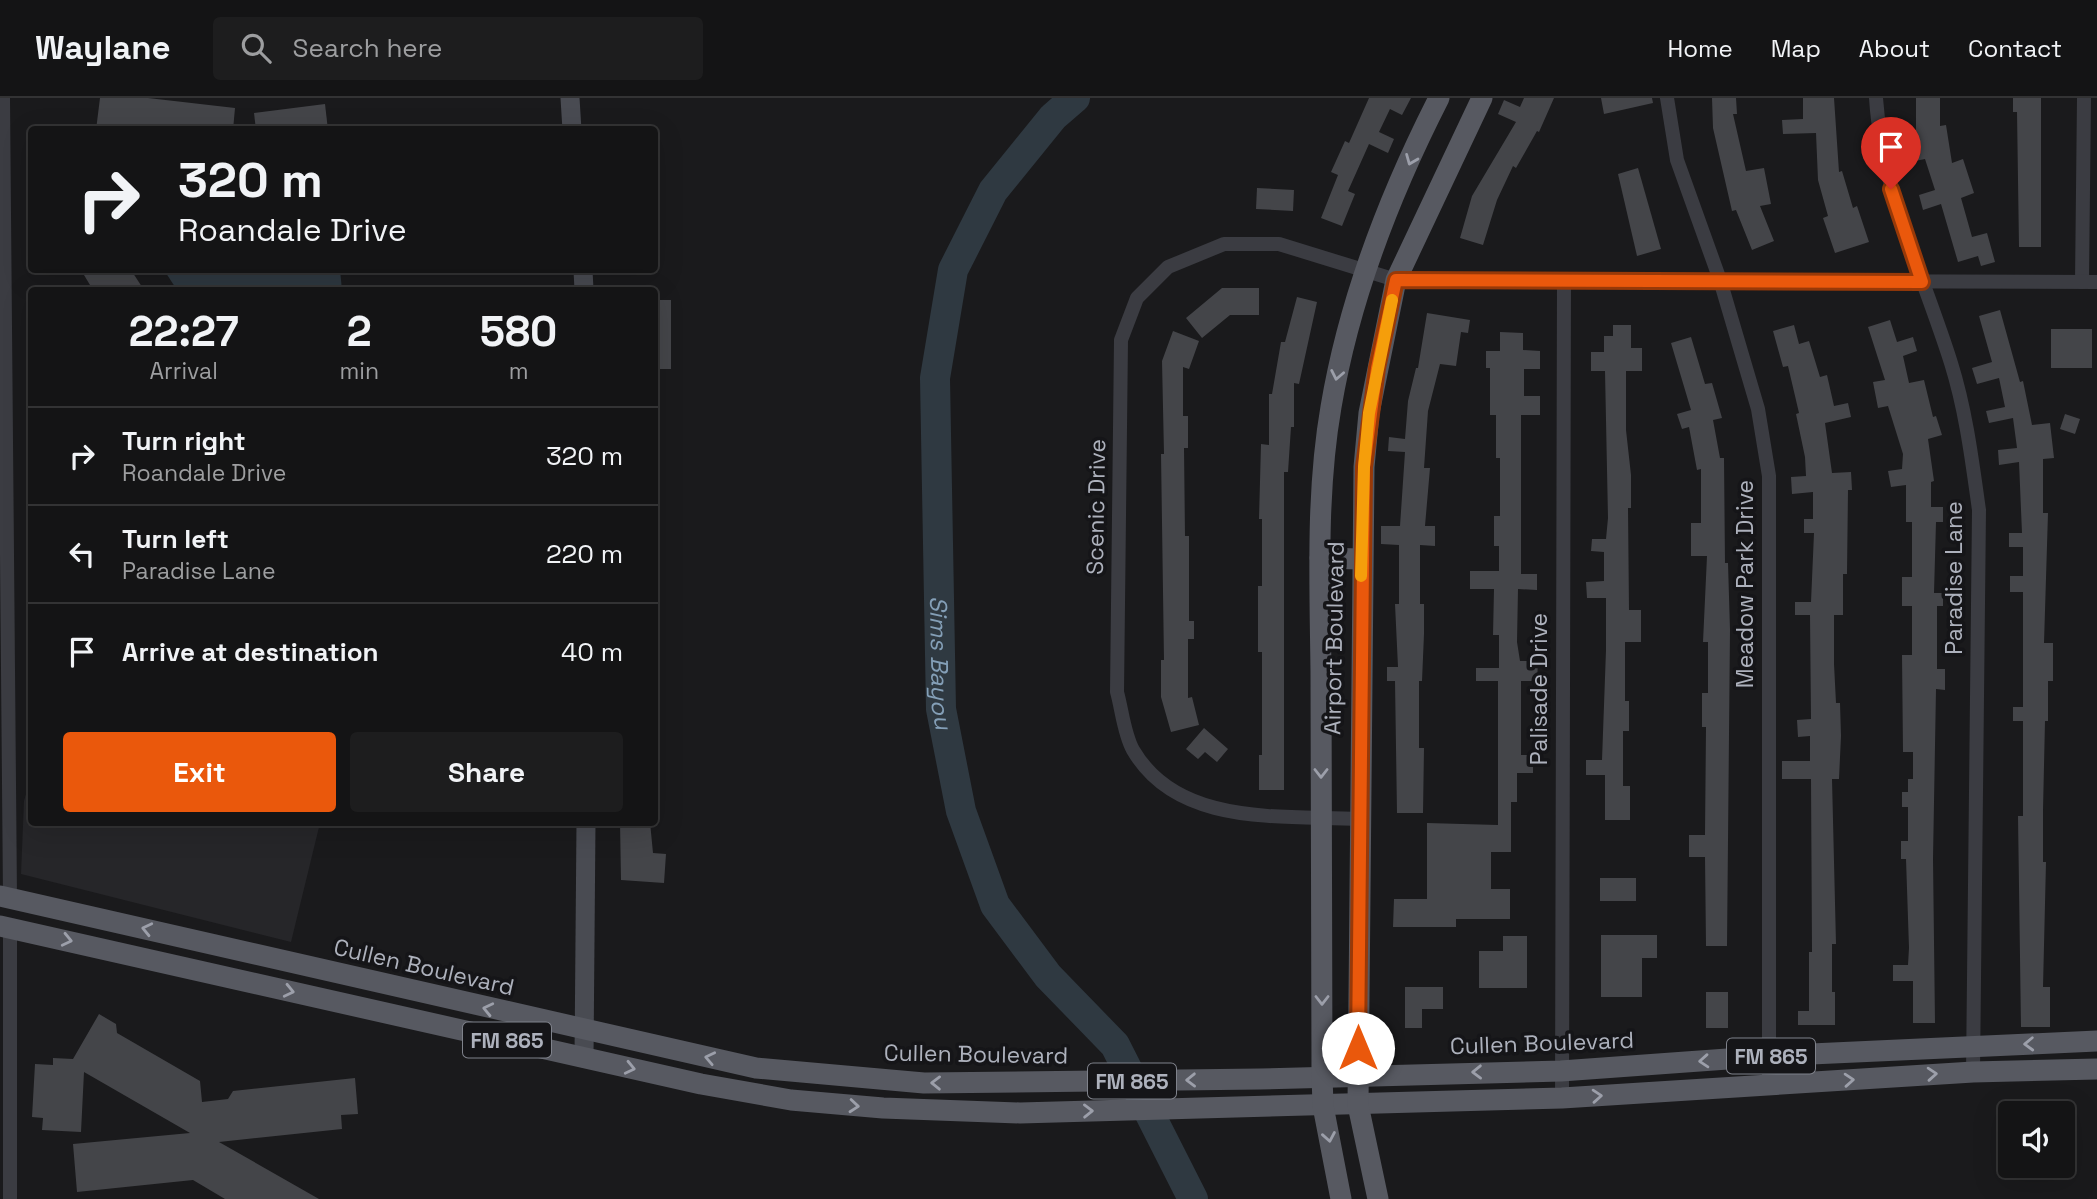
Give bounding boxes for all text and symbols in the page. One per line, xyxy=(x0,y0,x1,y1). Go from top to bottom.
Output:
search box xyxy=(213,17,703,80)
text: Waylane xyxy=(35,27,171,69)
icon: search xyxy=(237,29,275,67)
text: Search here xyxy=(293,31,442,65)
text: Home xyxy=(1667,33,1733,64)
text: Map xyxy=(1771,33,1821,64)
text: About xyxy=(1859,33,1930,64)
text: Contact xyxy=(1968,33,2062,64)
pin xyxy=(1861,117,1921,189)
icon: arrive xyxy=(1872,128,1910,166)
text: 320 m xyxy=(178,149,323,211)
one-way arrow xyxy=(1405,153,1419,165)
icon: right xyxy=(63,154,154,245)
text: Roandale Drive xyxy=(178,210,407,250)
text: 22:27 xyxy=(129,305,239,358)
text: 2 xyxy=(347,305,372,358)
text: 580 xyxy=(480,305,557,358)
text: Arrival xyxy=(150,356,218,386)
text: min xyxy=(340,356,379,386)
text: m xyxy=(509,356,528,386)
one-way arrow xyxy=(1330,369,1345,381)
text: Turn right xyxy=(122,424,246,458)
icon: right xyxy=(63,437,101,475)
text: 320 m xyxy=(546,439,623,473)
street label: Scenic Drive xyxy=(1080,439,1112,575)
text: Roandale Drive xyxy=(122,458,286,488)
street label: Meadow Park Drive xyxy=(1730,480,1760,688)
street label: Paradise Lane xyxy=(1939,501,1969,655)
text: Turn left xyxy=(122,522,229,556)
icon: left xyxy=(63,535,101,573)
text: 220 m xyxy=(546,537,623,571)
street label: Airport Boulevard xyxy=(1317,541,1351,735)
text: Paradise Lane xyxy=(122,556,276,586)
water label: Sims Bayou xyxy=(923,595,960,733)
street label: Palisade Drive xyxy=(1524,613,1554,765)
icon: arrive xyxy=(63,633,101,671)
text: Arrive at destination xyxy=(122,635,379,669)
text: 40 m xyxy=(561,635,623,669)
button: Exit xyxy=(63,732,336,812)
button: Share xyxy=(350,732,623,812)
one-way arrow xyxy=(1313,768,1329,778)
one-way arrow xyxy=(141,923,153,938)
one-way arrow xyxy=(61,932,73,947)
street label: Cullen Boulevard xyxy=(331,932,517,1002)
one-way arrow xyxy=(283,982,295,997)
one-way arrow xyxy=(1314,995,1330,1006)
one-way arrow xyxy=(482,1002,494,1017)
position arrow xyxy=(1321,1011,1395,1085)
road number: FM 865 xyxy=(463,1023,551,1058)
street label: Cullen Boulevard xyxy=(1449,1025,1635,1061)
one-way arrow xyxy=(2023,1036,2034,1051)
street label: Cullen Boulevard xyxy=(884,1037,1068,1071)
road number: FM 865 xyxy=(1727,1038,1815,1074)
one-way arrow xyxy=(704,1052,716,1067)
one-way arrow xyxy=(1698,1053,1709,1068)
one-way arrow xyxy=(624,1060,636,1075)
road number: FM 865 xyxy=(1088,1063,1176,1098)
one-way arrow xyxy=(1471,1065,1482,1080)
one-way arrow xyxy=(1926,1067,1937,1082)
one-way arrow xyxy=(1186,1072,1196,1088)
one-way arrow xyxy=(1844,1073,1855,1088)
one-way arrow xyxy=(930,1075,940,1091)
one-way arrow xyxy=(1592,1089,1603,1104)
one-way arrow xyxy=(849,1098,860,1113)
map controls xyxy=(1998,1101,2075,1178)
button: sound xyxy=(1998,1101,2075,1178)
one-way arrow xyxy=(1083,1104,1094,1119)
one-way arrow xyxy=(1321,1131,1336,1143)

